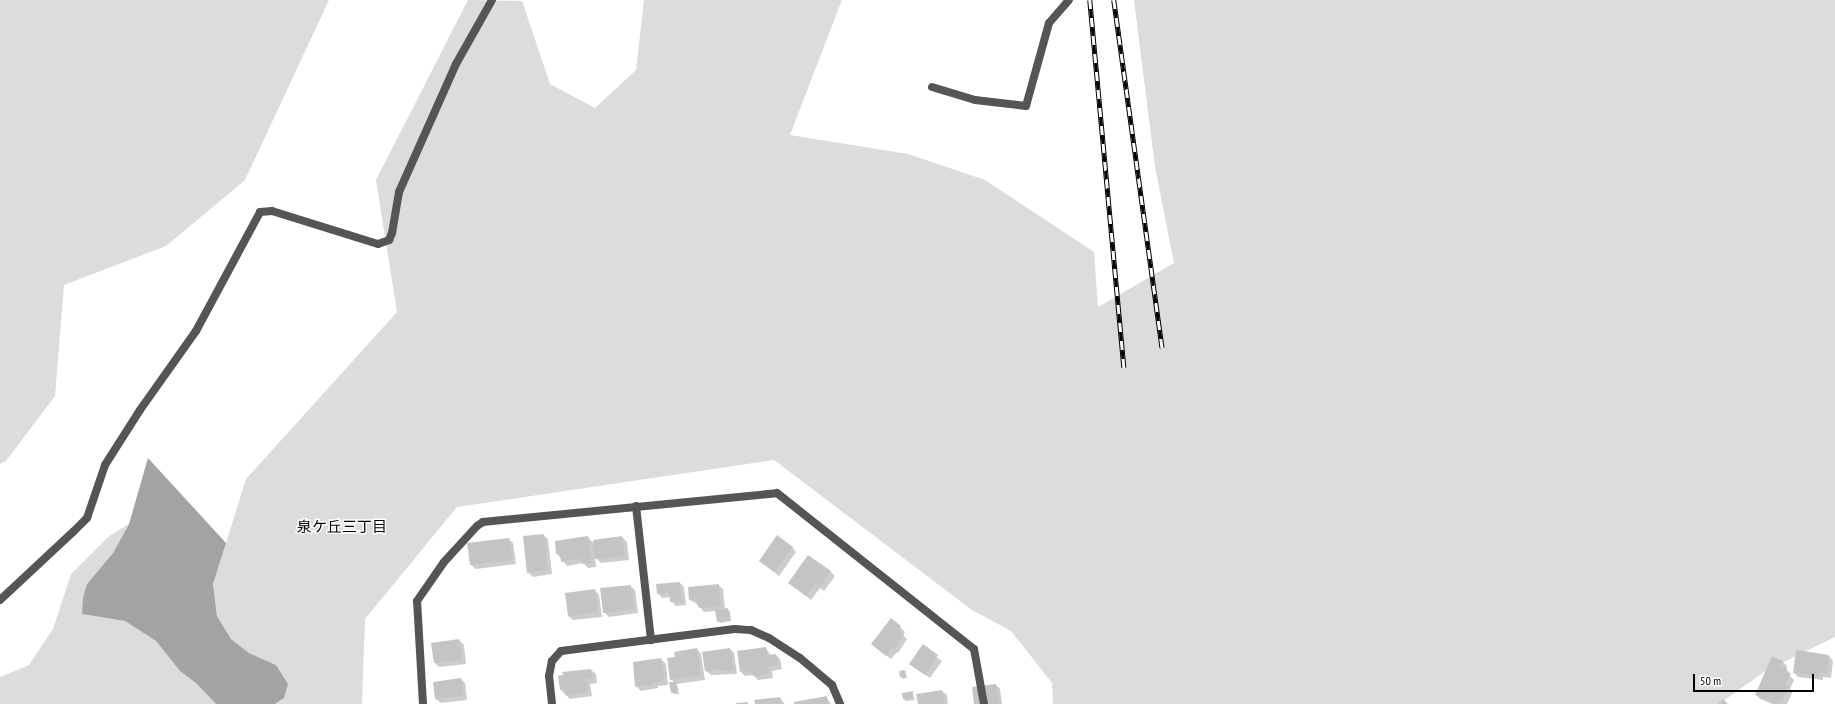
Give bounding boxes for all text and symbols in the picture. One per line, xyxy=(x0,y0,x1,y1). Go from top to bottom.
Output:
district label: 泉ケ丘三丁目 xyxy=(297,518,387,536)
scale bar xyxy=(1695,666,1816,692)
text: 50 m xyxy=(1700,673,1721,688)

